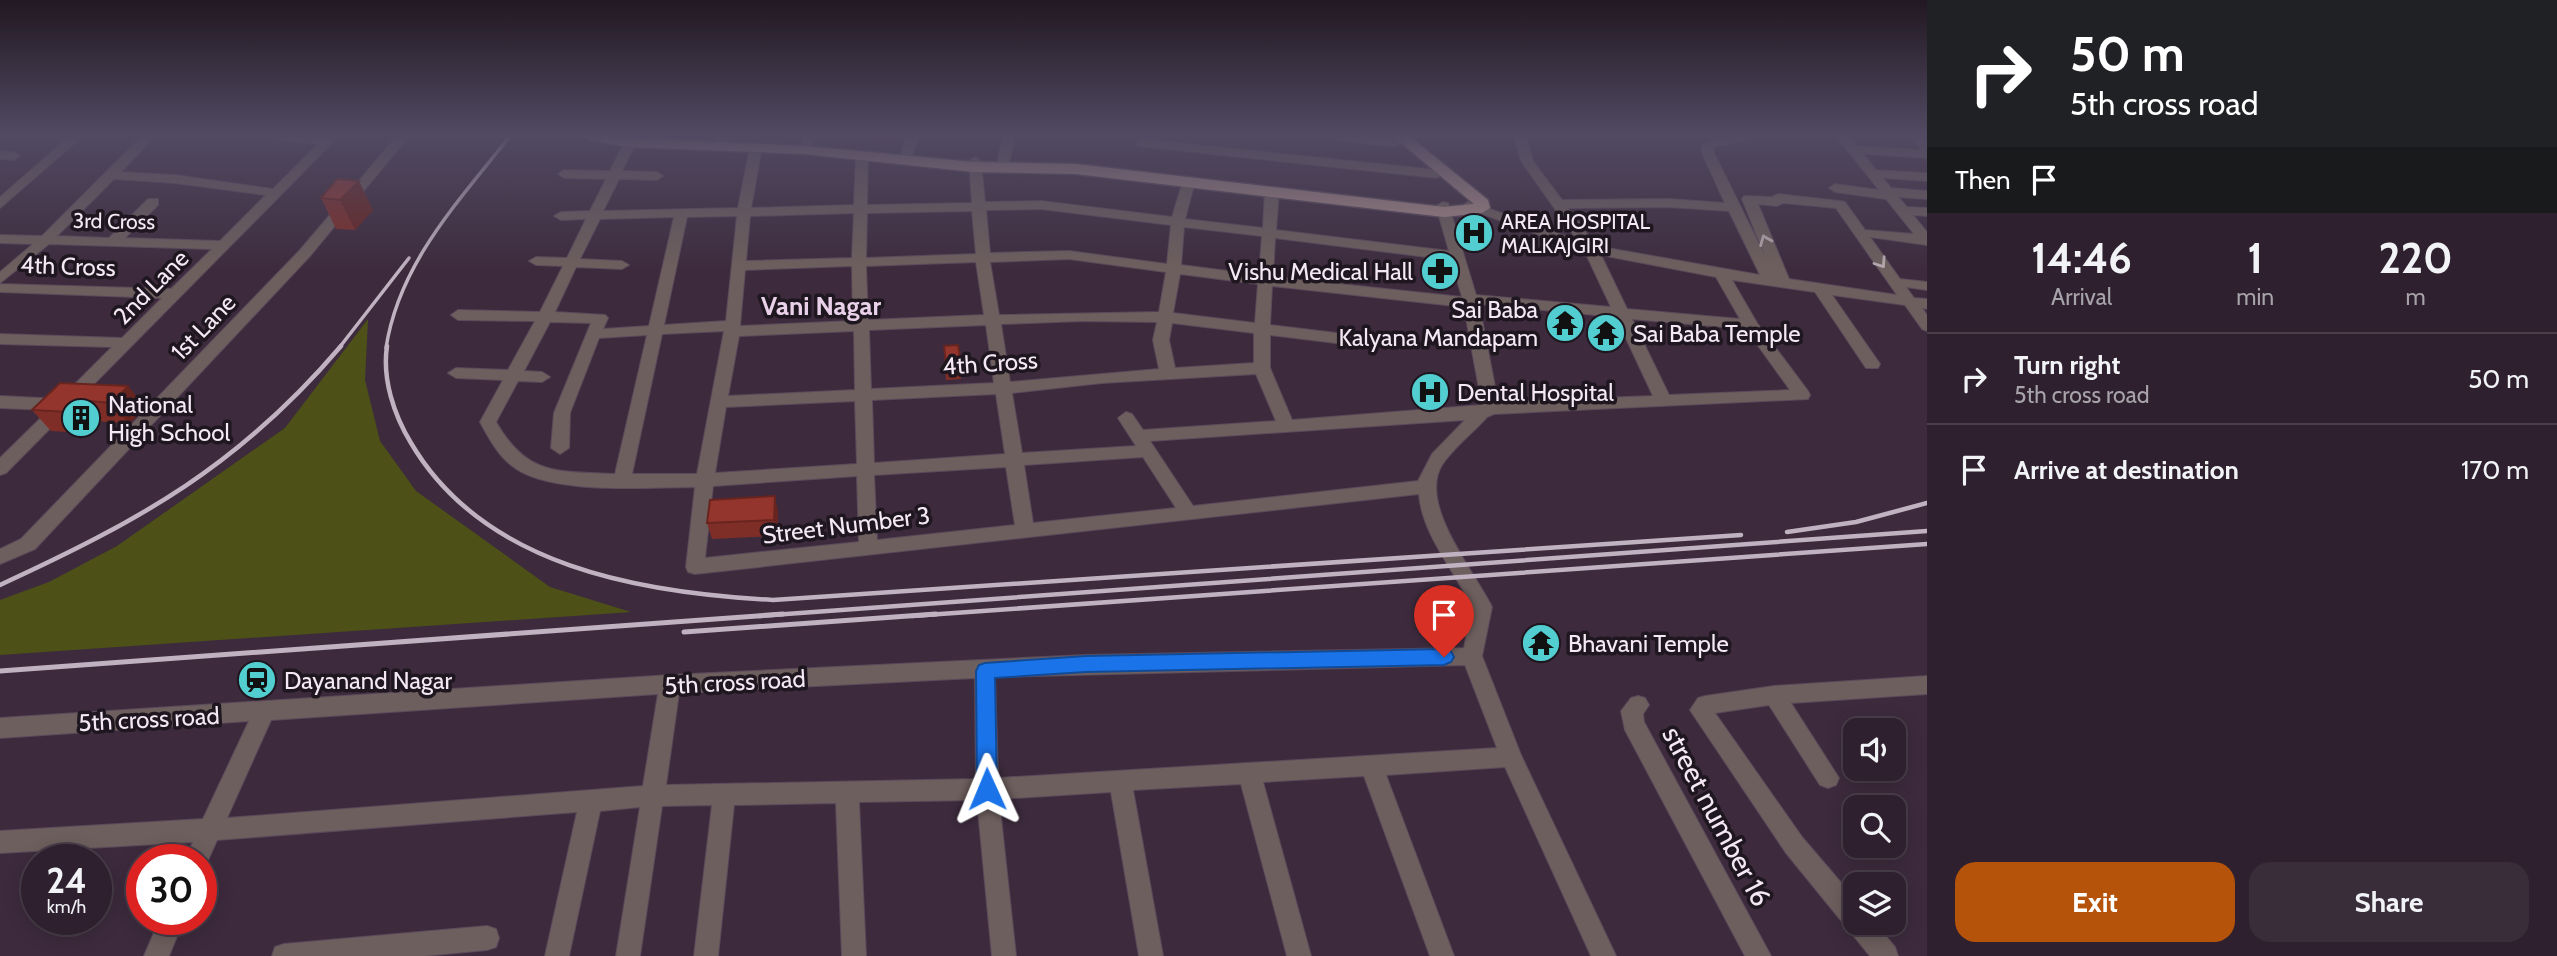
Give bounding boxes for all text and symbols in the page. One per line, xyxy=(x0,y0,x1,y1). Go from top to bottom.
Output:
text: 50 m xyxy=(2070,24,2185,83)
icon: right xyxy=(1955,28,2046,119)
text: 5th cross road xyxy=(2070,84,2259,123)
icon: arrive xyxy=(2025,161,2063,199)
text: Then xyxy=(1955,164,2011,196)
street label: 3rd Cross xyxy=(73,208,156,234)
place label: AREA HOSPITAL MALKAJGIRI xyxy=(1501,209,1651,258)
hospital icon: AREA HOSPITAL MALKAJGIRI xyxy=(1453,212,1495,254)
text: 14:46 xyxy=(2031,232,2132,284)
text: 1 xyxy=(2247,232,2263,284)
text: 220 xyxy=(2379,232,2453,284)
one-way arrow xyxy=(1760,235,1774,247)
street label: 2nd Lane xyxy=(108,244,194,330)
street label: 4th Cross xyxy=(20,250,116,282)
pharmacy icon: Vishu Medical Hall xyxy=(1419,250,1461,292)
one-way arrow xyxy=(1873,255,1885,268)
place label: Vishu Medical Hall xyxy=(1228,257,1413,286)
text: Arrival xyxy=(2051,283,2112,311)
text: min xyxy=(2236,283,2274,311)
text: m xyxy=(2405,283,2426,311)
street label: 1st Lane xyxy=(165,288,241,366)
district label: Vani Nagar xyxy=(761,290,881,322)
place label: Sai Baba Kalyana Mandapam xyxy=(1339,295,1538,352)
temple icon: Sai Baba Kalyana Mandapam xyxy=(1544,302,1586,344)
temple icon: Sai Baba Temple xyxy=(1585,312,1627,354)
place label: Sai Baba Temple xyxy=(1633,319,1801,348)
street label: 4th Cross xyxy=(941,345,1039,381)
text: Turn right xyxy=(2014,349,2120,381)
icon: right xyxy=(1955,360,1993,398)
text: 50 m xyxy=(2468,363,2529,395)
hospital icon: Dental Hospital xyxy=(1409,371,1451,413)
place label: Dental Hospital xyxy=(1457,378,1614,407)
text: 5th cross road xyxy=(2014,381,2150,409)
place label: National High School xyxy=(108,390,230,447)
building icon: National High School xyxy=(60,397,102,439)
icon: arrive xyxy=(1955,451,1993,489)
text: Arrive at destination xyxy=(2014,454,2239,486)
text: 170 m xyxy=(2461,454,2529,486)
street label: Street Number 3 xyxy=(760,500,932,550)
pin xyxy=(1414,585,1474,657)
icon: arrive xyxy=(1425,596,1463,634)
temple icon: Bhavani Temple xyxy=(1520,622,1562,664)
place label: Bhavani Temple xyxy=(1568,629,1729,658)
station icon: Dayanand Nagar xyxy=(236,659,278,701)
street label: 5th cross road xyxy=(664,664,806,700)
place label: Dayanand Nagar xyxy=(284,666,453,695)
street label: 5th cross road xyxy=(78,701,220,737)
map controls xyxy=(1843,718,1906,935)
button: sound xyxy=(1843,718,1906,781)
street label: street number 16 xyxy=(1655,720,1779,912)
position arrow xyxy=(950,752,1024,826)
button: search xyxy=(1843,795,1906,858)
speed limit sign: 30 xyxy=(126,844,217,935)
text: 24 xyxy=(46,859,87,902)
button: Exit xyxy=(1955,862,2235,942)
button: Share xyxy=(2249,862,2529,942)
button: layers xyxy=(1843,872,1906,935)
text: km/h xyxy=(47,896,86,918)

